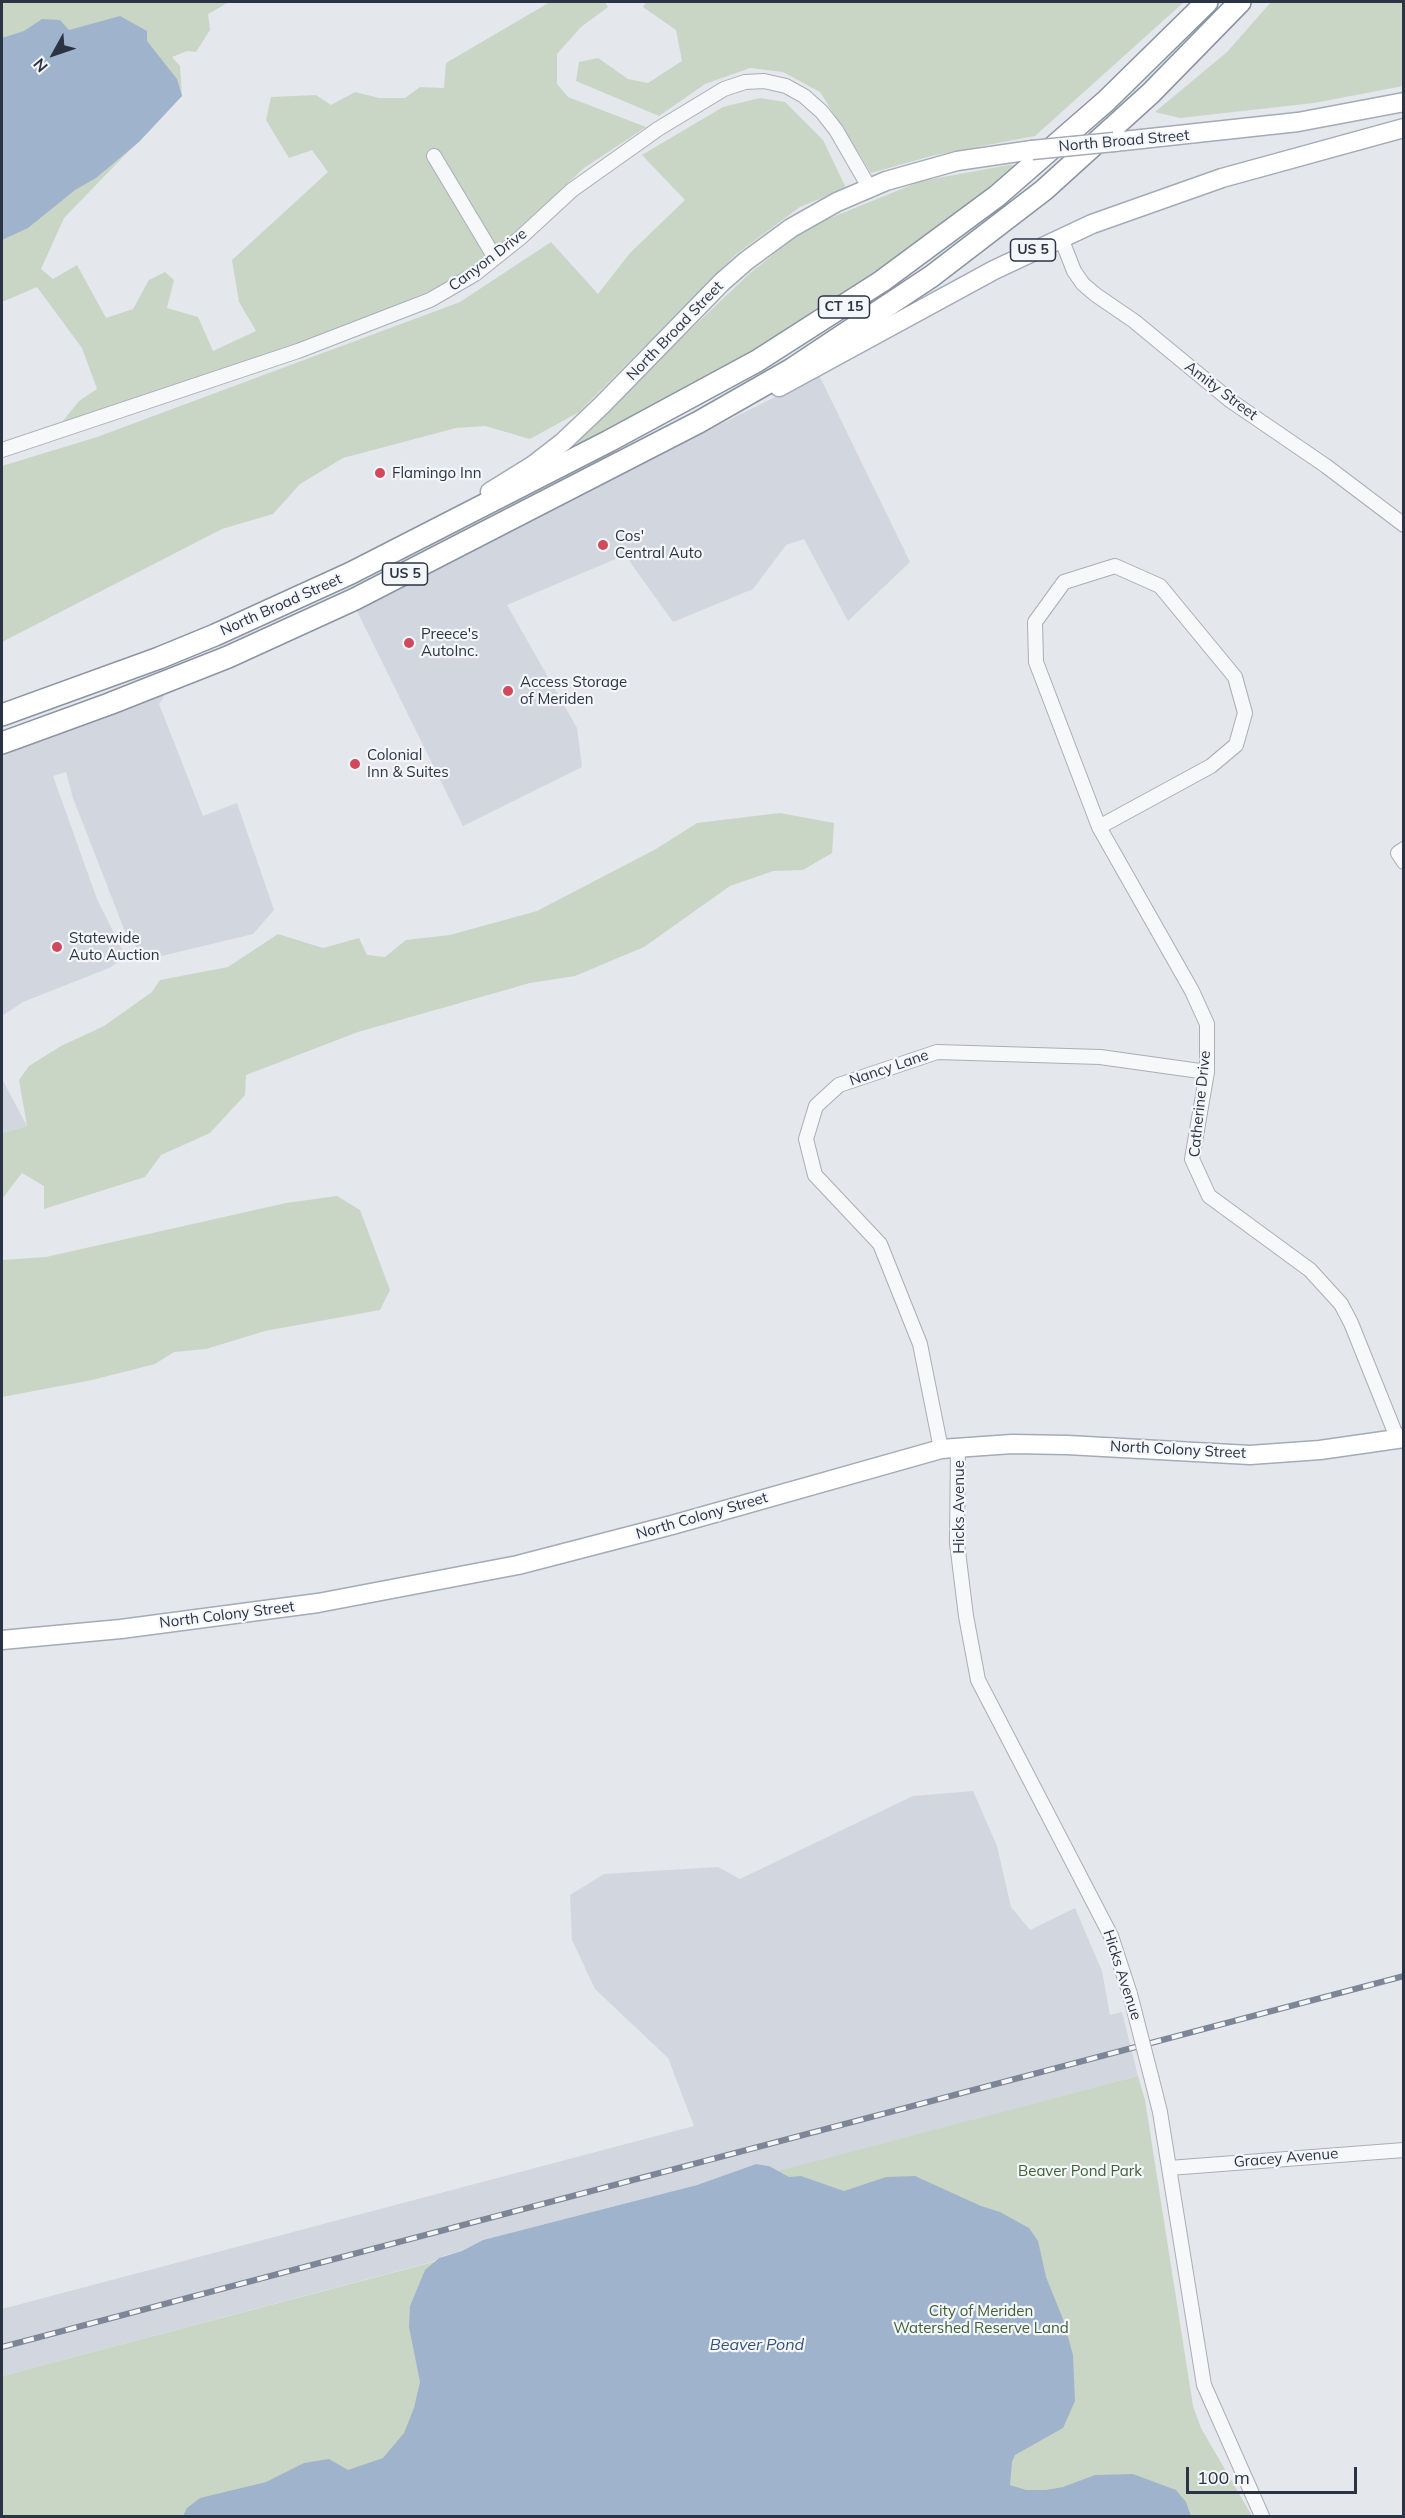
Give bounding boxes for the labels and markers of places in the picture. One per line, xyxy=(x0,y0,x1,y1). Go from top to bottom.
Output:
place label: Flamingo Inn xyxy=(392,464,482,482)
marker: Flamingo Inn xyxy=(373,466,387,480)
place label: Cos' Central Auto xyxy=(615,527,702,562)
marker: Cos' Central Auto xyxy=(596,538,610,552)
place label: Preece's AutoInc. xyxy=(421,625,478,660)
marker: Preece's AutoInc. xyxy=(402,636,416,650)
place label: Access Storage of Meriden xyxy=(520,673,627,708)
marker: Access Storage of Meriden xyxy=(501,684,515,698)
place label: Colonial Inn & Suites xyxy=(367,746,449,781)
marker: Colonial Inn & Suites xyxy=(348,757,362,771)
place label: Statewide Auto Auction xyxy=(69,929,160,964)
marker: Statewide Auto Auction xyxy=(50,940,64,954)

